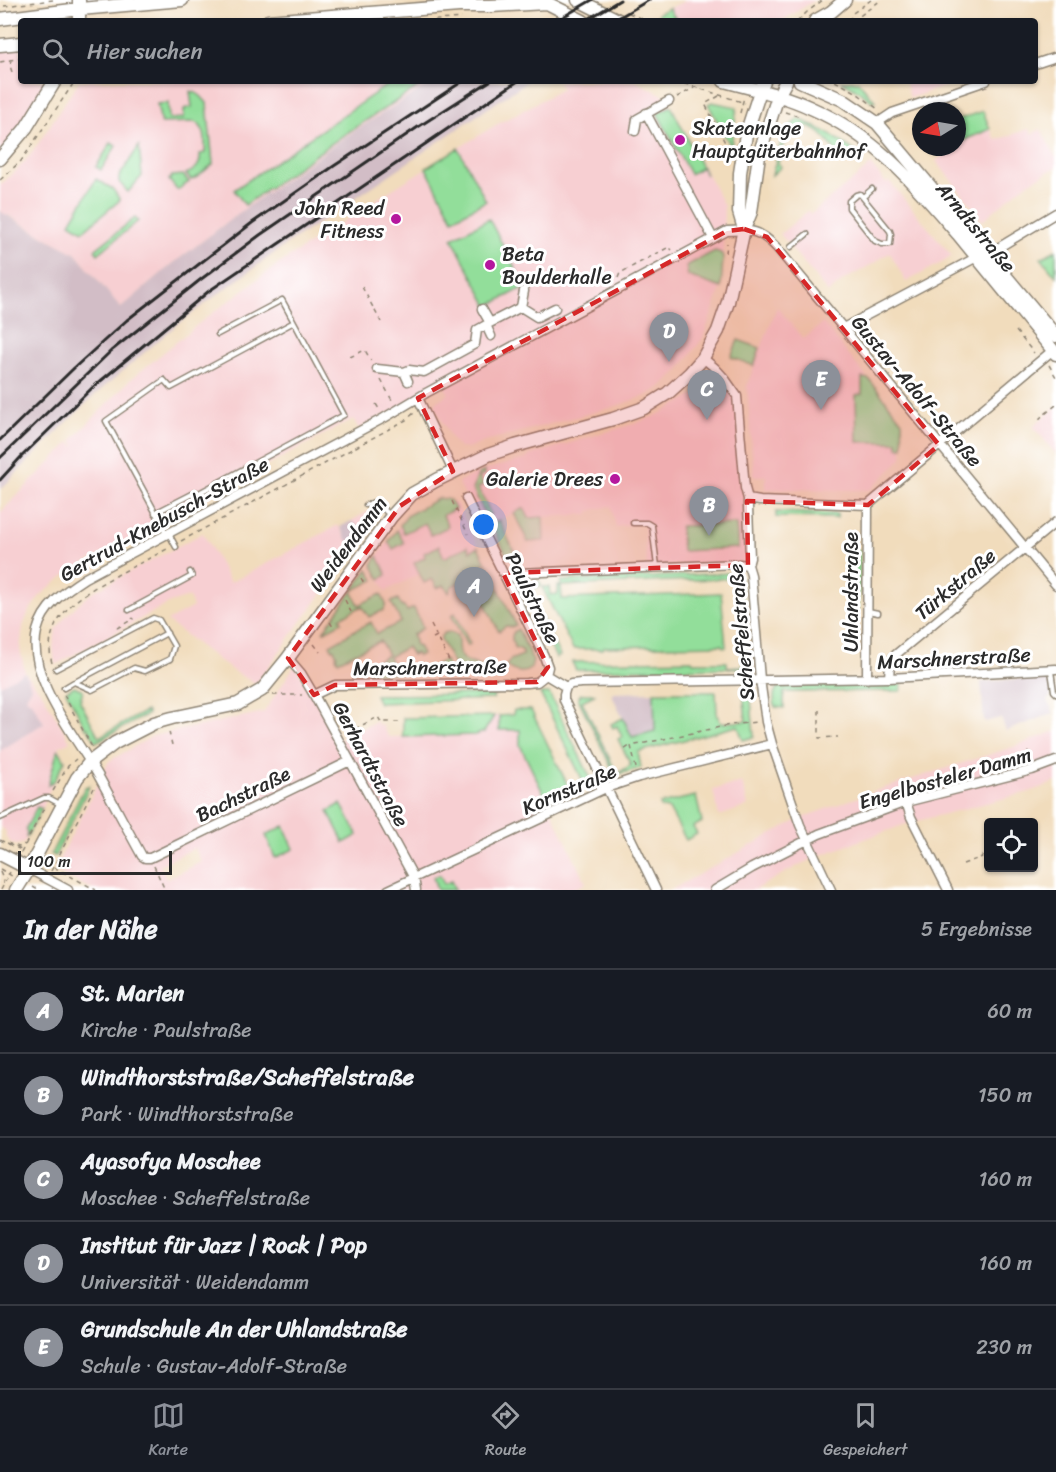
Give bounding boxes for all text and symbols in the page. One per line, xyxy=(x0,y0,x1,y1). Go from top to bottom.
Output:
search box xyxy=(18,18,1038,84)
text: Hier suchen xyxy=(87,32,202,71)
icon: search xyxy=(39,35,72,68)
north arrow xyxy=(912,102,966,156)
place label: Skateanlage Hauptgüterbahnhof xyxy=(692,111,868,169)
marker: Skateanlage Hauptgüterbahnhof xyxy=(673,133,687,147)
street label: Arndtstraße xyxy=(926,173,1025,281)
place label: John Reed Fitness xyxy=(294,191,385,249)
marker: John Reed Fitness xyxy=(389,212,403,226)
place label: Beta Boulderhalle xyxy=(502,237,612,295)
marker: Beta Boulderhalle xyxy=(483,258,497,272)
street label: Gustav-Adolf-Straße xyxy=(842,307,991,476)
pin: D xyxy=(650,312,688,362)
pin: E xyxy=(802,360,840,410)
pin: C xyxy=(688,370,726,420)
street label: Gertrud-Knebusch-Straße xyxy=(53,447,275,592)
place label: Galerie Drees xyxy=(486,462,604,497)
marker: Galerie Drees xyxy=(608,472,622,486)
pin: B xyxy=(690,486,728,536)
street label: Weidendamm xyxy=(300,488,397,600)
your location xyxy=(469,510,498,539)
street label: Uhlandstraße xyxy=(834,532,869,652)
street label: Türkstraße xyxy=(906,539,1004,629)
street label: Paulstraße xyxy=(495,546,570,650)
street label: Scheffelstraße xyxy=(718,562,765,702)
pin: A xyxy=(454,568,494,617)
street label: Marschnerstraße xyxy=(876,637,1032,680)
street label: Marschnerstraße xyxy=(353,649,507,686)
street label: Gerhardtstraße xyxy=(323,695,418,833)
street label: Engelbosteler Damm xyxy=(855,737,1036,820)
street label: Kornstraße xyxy=(516,754,622,825)
street label: Bachstraße xyxy=(190,756,297,832)
map controls xyxy=(984,818,1038,872)
button: locate xyxy=(984,818,1038,872)
text: 100 m xyxy=(27,847,71,876)
scale bar xyxy=(18,848,172,876)
text: In der Nähe xyxy=(24,906,158,952)
text: 5 Ergebnisse xyxy=(921,912,1032,947)
text: St. Marien xyxy=(81,974,184,1013)
text: A xyxy=(37,994,50,1029)
text: 60 m xyxy=(987,994,1032,1029)
text: Kirche · Paulstraße xyxy=(81,1013,252,1048)
text: Windthorststraße/Scheffelstraße xyxy=(81,1058,414,1097)
text: B xyxy=(37,1078,50,1113)
text: 150 m xyxy=(978,1078,1032,1113)
text: Park · Windthorststraße xyxy=(81,1097,293,1132)
text: Ayasofya Moschee xyxy=(81,1142,261,1181)
text: C xyxy=(37,1162,50,1197)
text: 160 m xyxy=(979,1162,1032,1197)
text: Moschee · Scheffelstraße xyxy=(81,1181,310,1216)
text: Institut für Jazz | Rock | Pop xyxy=(81,1226,367,1265)
text: D xyxy=(38,1246,49,1281)
text: 160 m xyxy=(979,1246,1032,1281)
text: Universität · Weidendamm xyxy=(81,1265,309,1300)
text: Grundschule An der Uhlandstraße xyxy=(81,1310,408,1349)
text: E xyxy=(38,1330,49,1365)
text: 230 m xyxy=(976,1330,1032,1365)
text: Schule · Gustav-Adolf-Straße xyxy=(81,1349,347,1384)
tab: Karte xyxy=(149,1399,188,1464)
tab: Route xyxy=(485,1399,526,1464)
tab: Gespeichert xyxy=(823,1399,907,1464)

